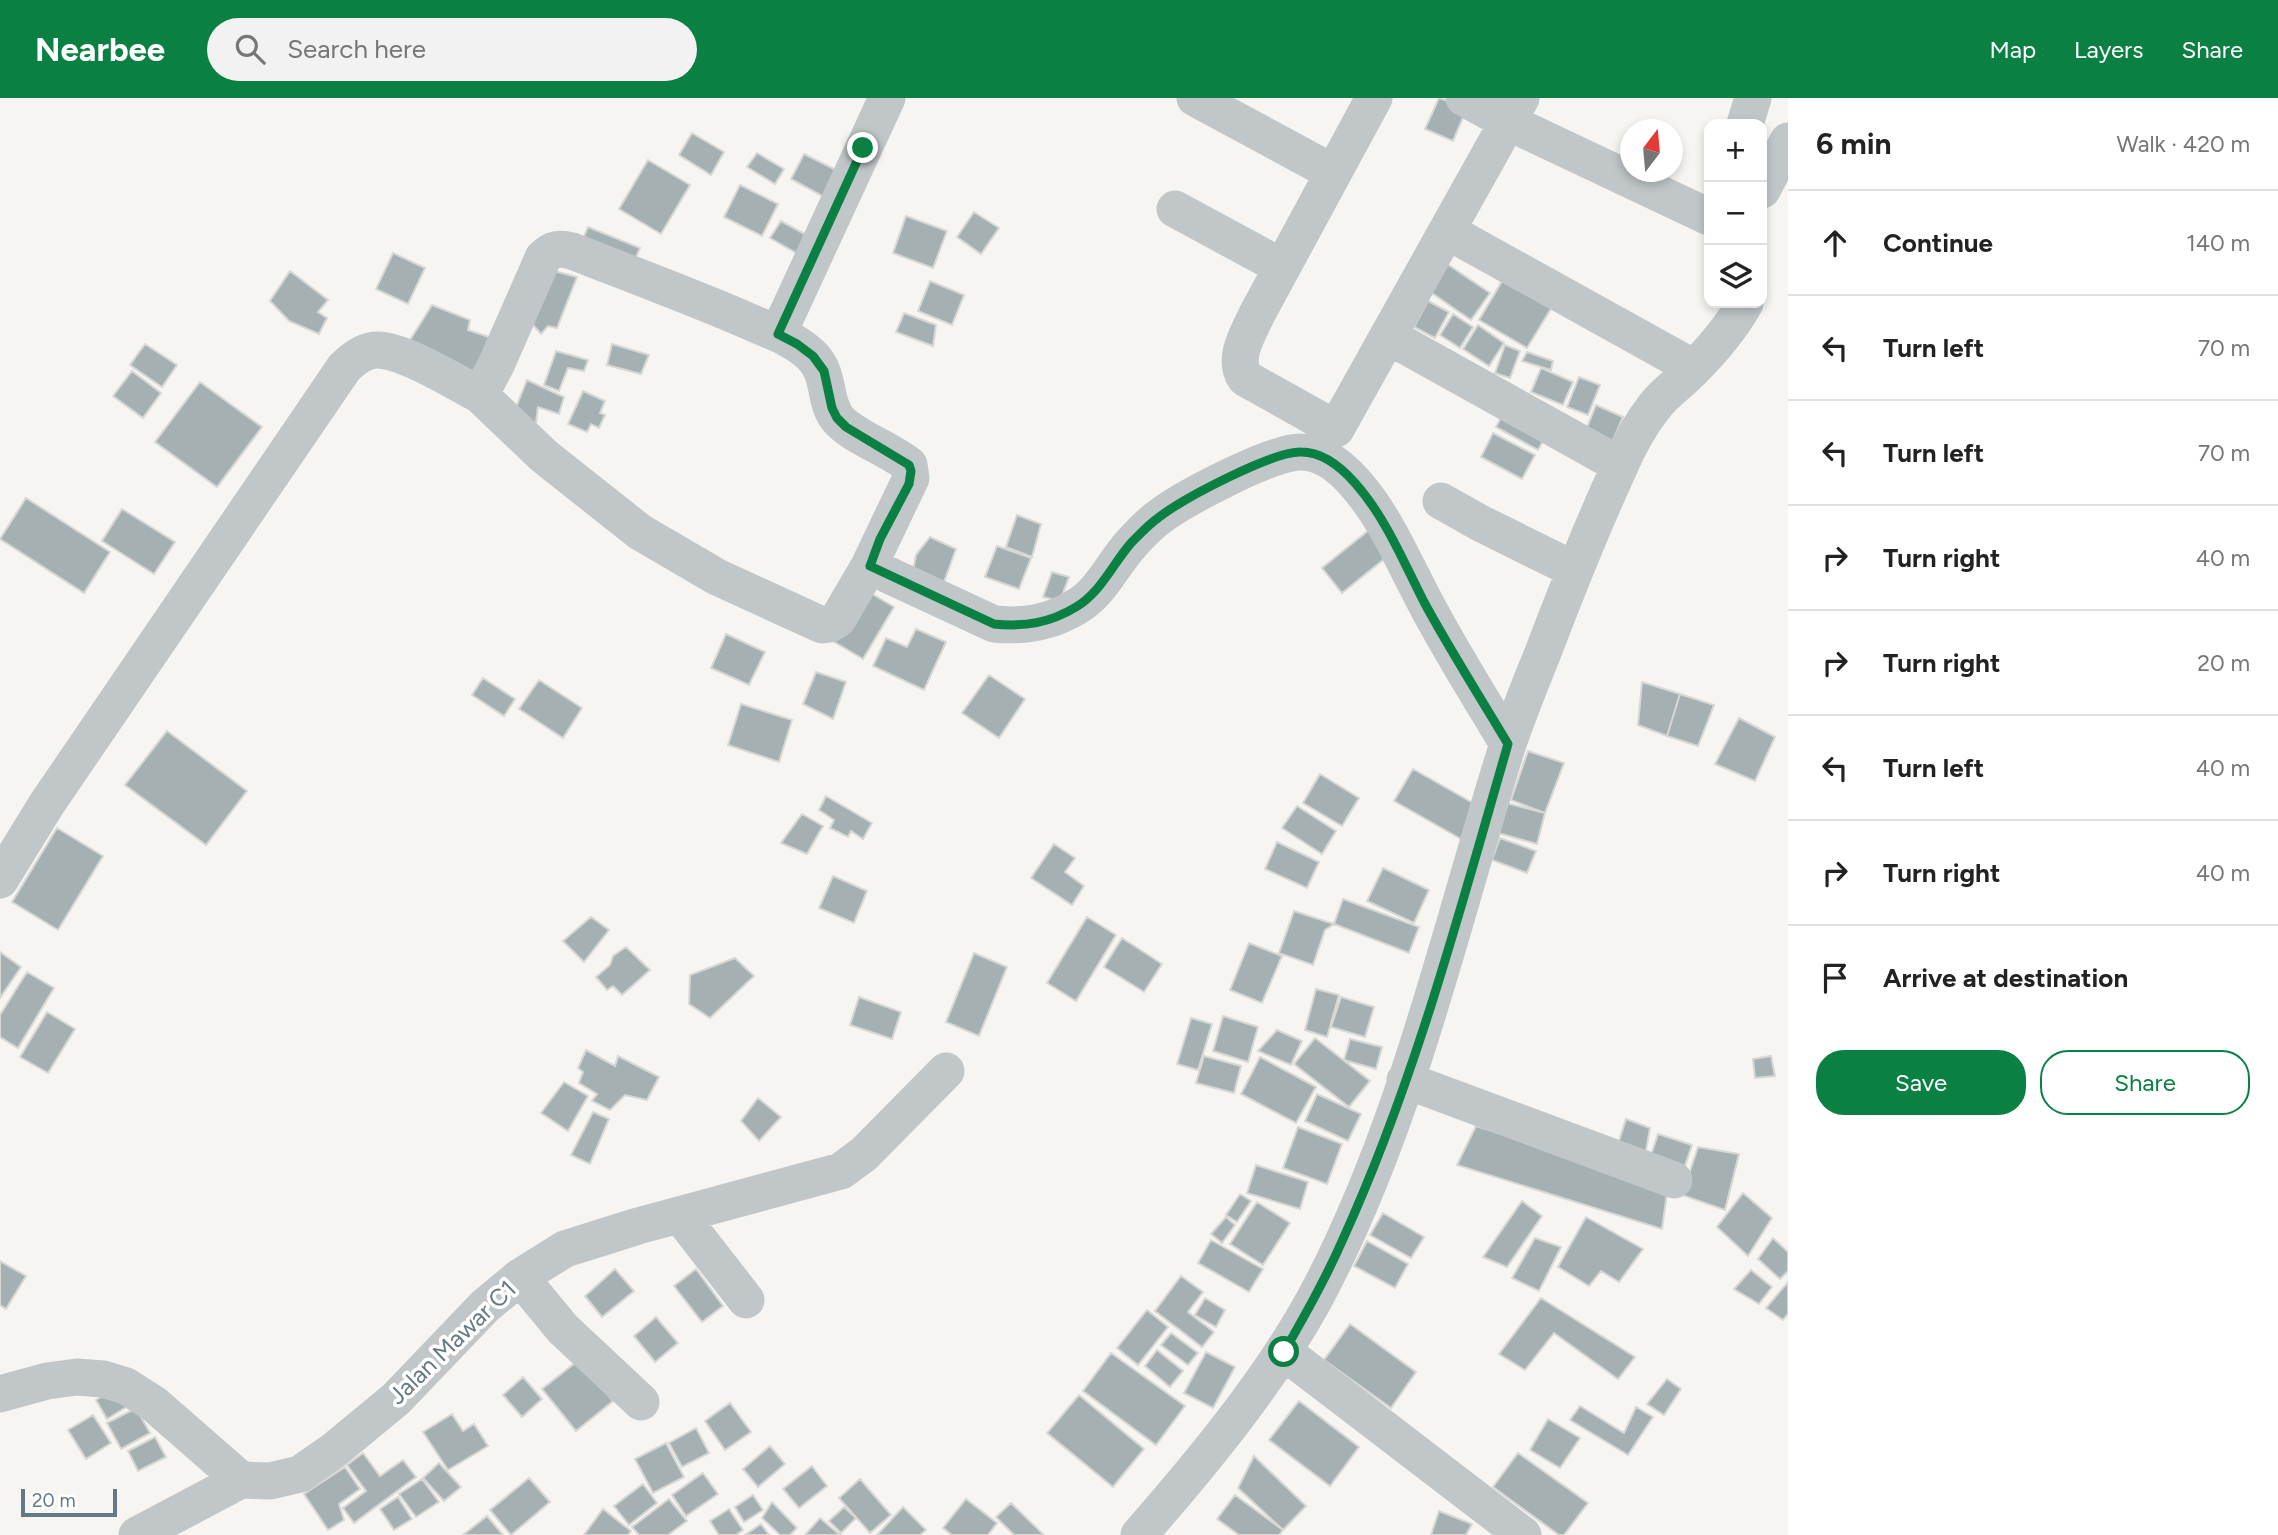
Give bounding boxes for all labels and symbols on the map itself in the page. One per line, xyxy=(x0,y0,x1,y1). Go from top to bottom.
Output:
north arrow xyxy=(1620,119,1683,182)
route end xyxy=(847,132,878,163)
street label: Jalan Mawar C1 xyxy=(382,1274,522,1410)
route start xyxy=(1268,1336,1299,1367)
scale bar xyxy=(21,1486,117,1518)

